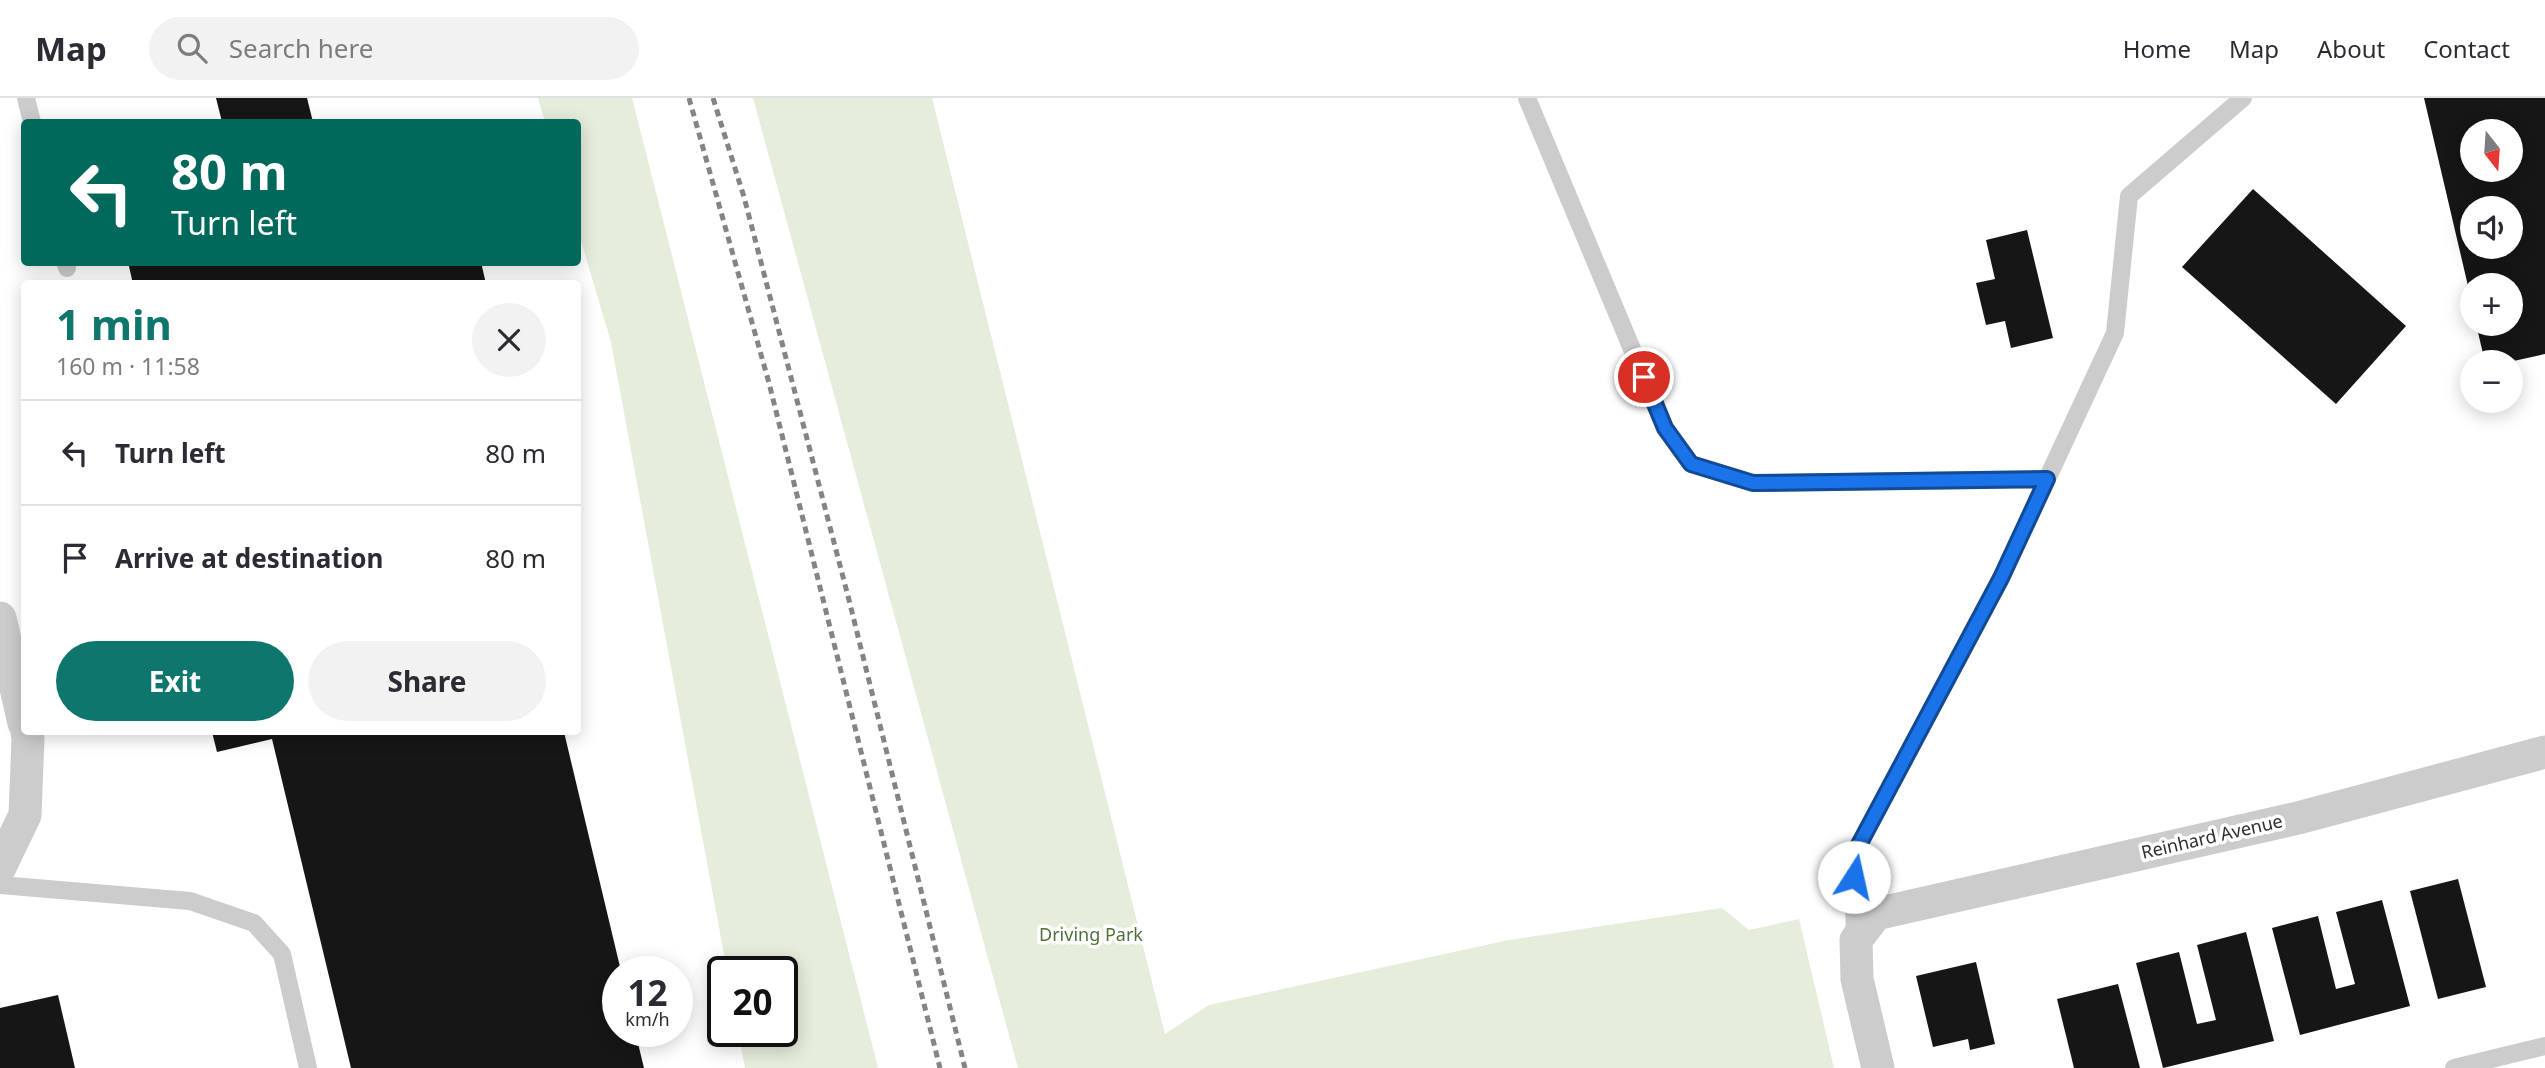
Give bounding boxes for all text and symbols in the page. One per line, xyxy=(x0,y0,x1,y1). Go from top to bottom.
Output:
search box xyxy=(149,17,639,80)
text: Map xyxy=(35,26,107,71)
icon: search xyxy=(173,29,211,67)
text: Search here xyxy=(229,30,373,66)
text: Home xyxy=(2123,32,2191,65)
text: Map xyxy=(2229,32,2279,65)
text: About xyxy=(2317,32,2385,65)
text: Contact xyxy=(2423,32,2510,65)
north arrow xyxy=(2460,119,2524,182)
map controls xyxy=(2460,119,2523,413)
text: 80 m xyxy=(171,138,288,204)
icon: left xyxy=(56,147,147,238)
button: sound xyxy=(2460,196,2523,259)
text: Turn left xyxy=(171,201,297,244)
button: + xyxy=(2460,273,2523,336)
text: 1 min xyxy=(56,295,172,352)
button: close xyxy=(472,303,546,377)
pin xyxy=(1614,347,1674,407)
text: 160 m · 11:58 xyxy=(56,350,200,382)
button: − xyxy=(2460,350,2523,413)
icon: arrive xyxy=(1625,358,1663,396)
icon: left xyxy=(56,434,94,472)
text: Turn left xyxy=(115,435,226,471)
text: 80 m xyxy=(485,435,546,471)
icon: arrive xyxy=(56,539,94,577)
text: Arrive at destination xyxy=(115,540,384,576)
text: 80 m xyxy=(485,540,546,576)
button: Exit xyxy=(56,641,294,721)
button: Share xyxy=(308,641,546,721)
street label: Reinhard Avenue xyxy=(2139,808,2285,864)
position arrow xyxy=(1817,840,1891,914)
park label: Driving Park xyxy=(1039,922,1143,946)
speed limit sign: 20 xyxy=(707,956,798,1047)
text: 12 xyxy=(627,969,668,1016)
text: km/h xyxy=(625,1007,670,1031)

